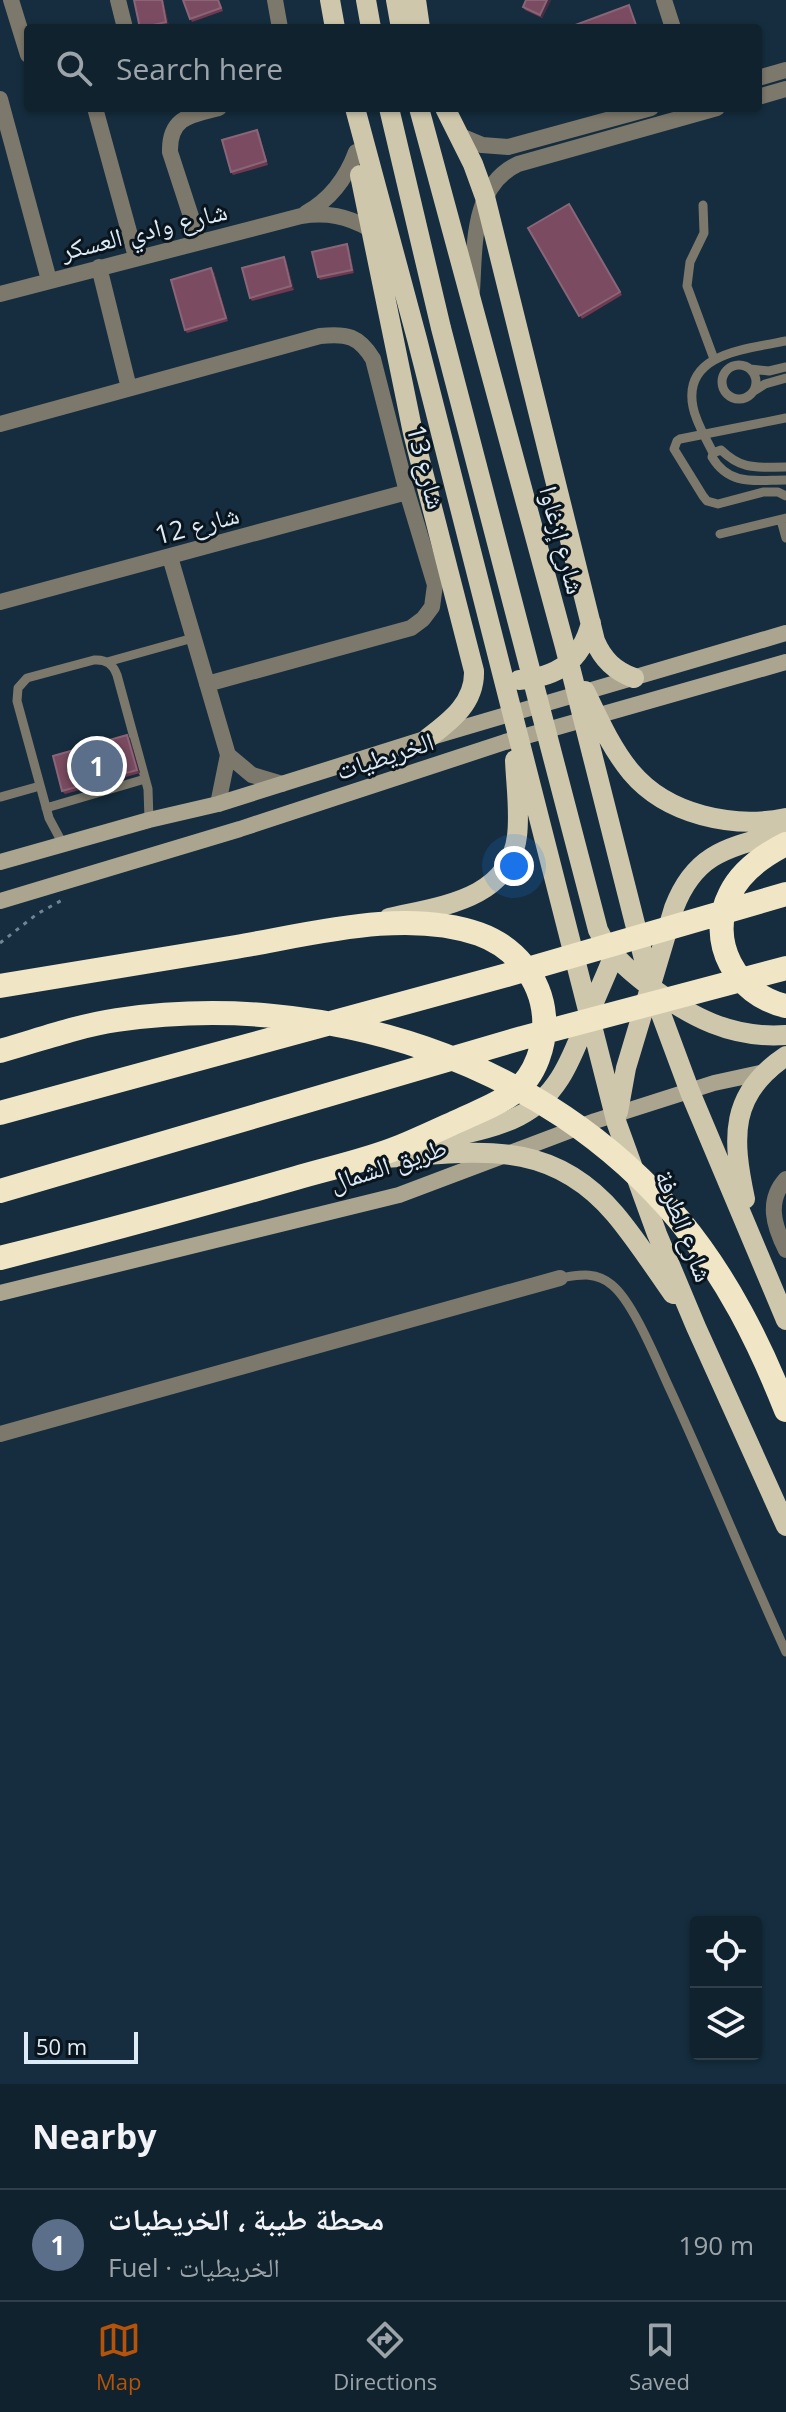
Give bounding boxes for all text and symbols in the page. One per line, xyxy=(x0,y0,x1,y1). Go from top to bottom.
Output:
search box xyxy=(24,24,762,112)
icon: search xyxy=(52,46,96,90)
text: Search here xyxy=(116,48,283,89)
street label: شارع وادي العسكر xyxy=(56,192,232,272)
street label: شارع 13 xyxy=(398,421,455,513)
street label: شارع إزغاوا xyxy=(531,482,595,598)
street label: شارع 12 xyxy=(151,496,243,553)
street label: الخريطيات xyxy=(331,722,438,788)
pin: 1 xyxy=(71,736,123,796)
your location xyxy=(494,846,534,886)
street label: طريق الشمال xyxy=(324,1128,451,1200)
street label: شارع الطرفة xyxy=(647,1164,723,1287)
map controls xyxy=(690,1916,762,2060)
button: locate xyxy=(690,1916,762,1988)
button: layers xyxy=(690,1988,762,2060)
scale bar xyxy=(24,2028,138,2064)
text: 50 m xyxy=(36,2031,87,2061)
text: Nearby xyxy=(32,2113,157,2159)
text: محطة طيبة ، الخريطيات xyxy=(108,2198,384,2239)
text: 1 xyxy=(51,2227,65,2263)
text: 190 m xyxy=(679,2227,754,2263)
text: Fuel · الخريطيات xyxy=(108,2249,280,2285)
tab: Map xyxy=(96,2318,141,2396)
tab: Directions xyxy=(333,2318,437,2396)
tab: Saved xyxy=(629,2318,690,2396)

